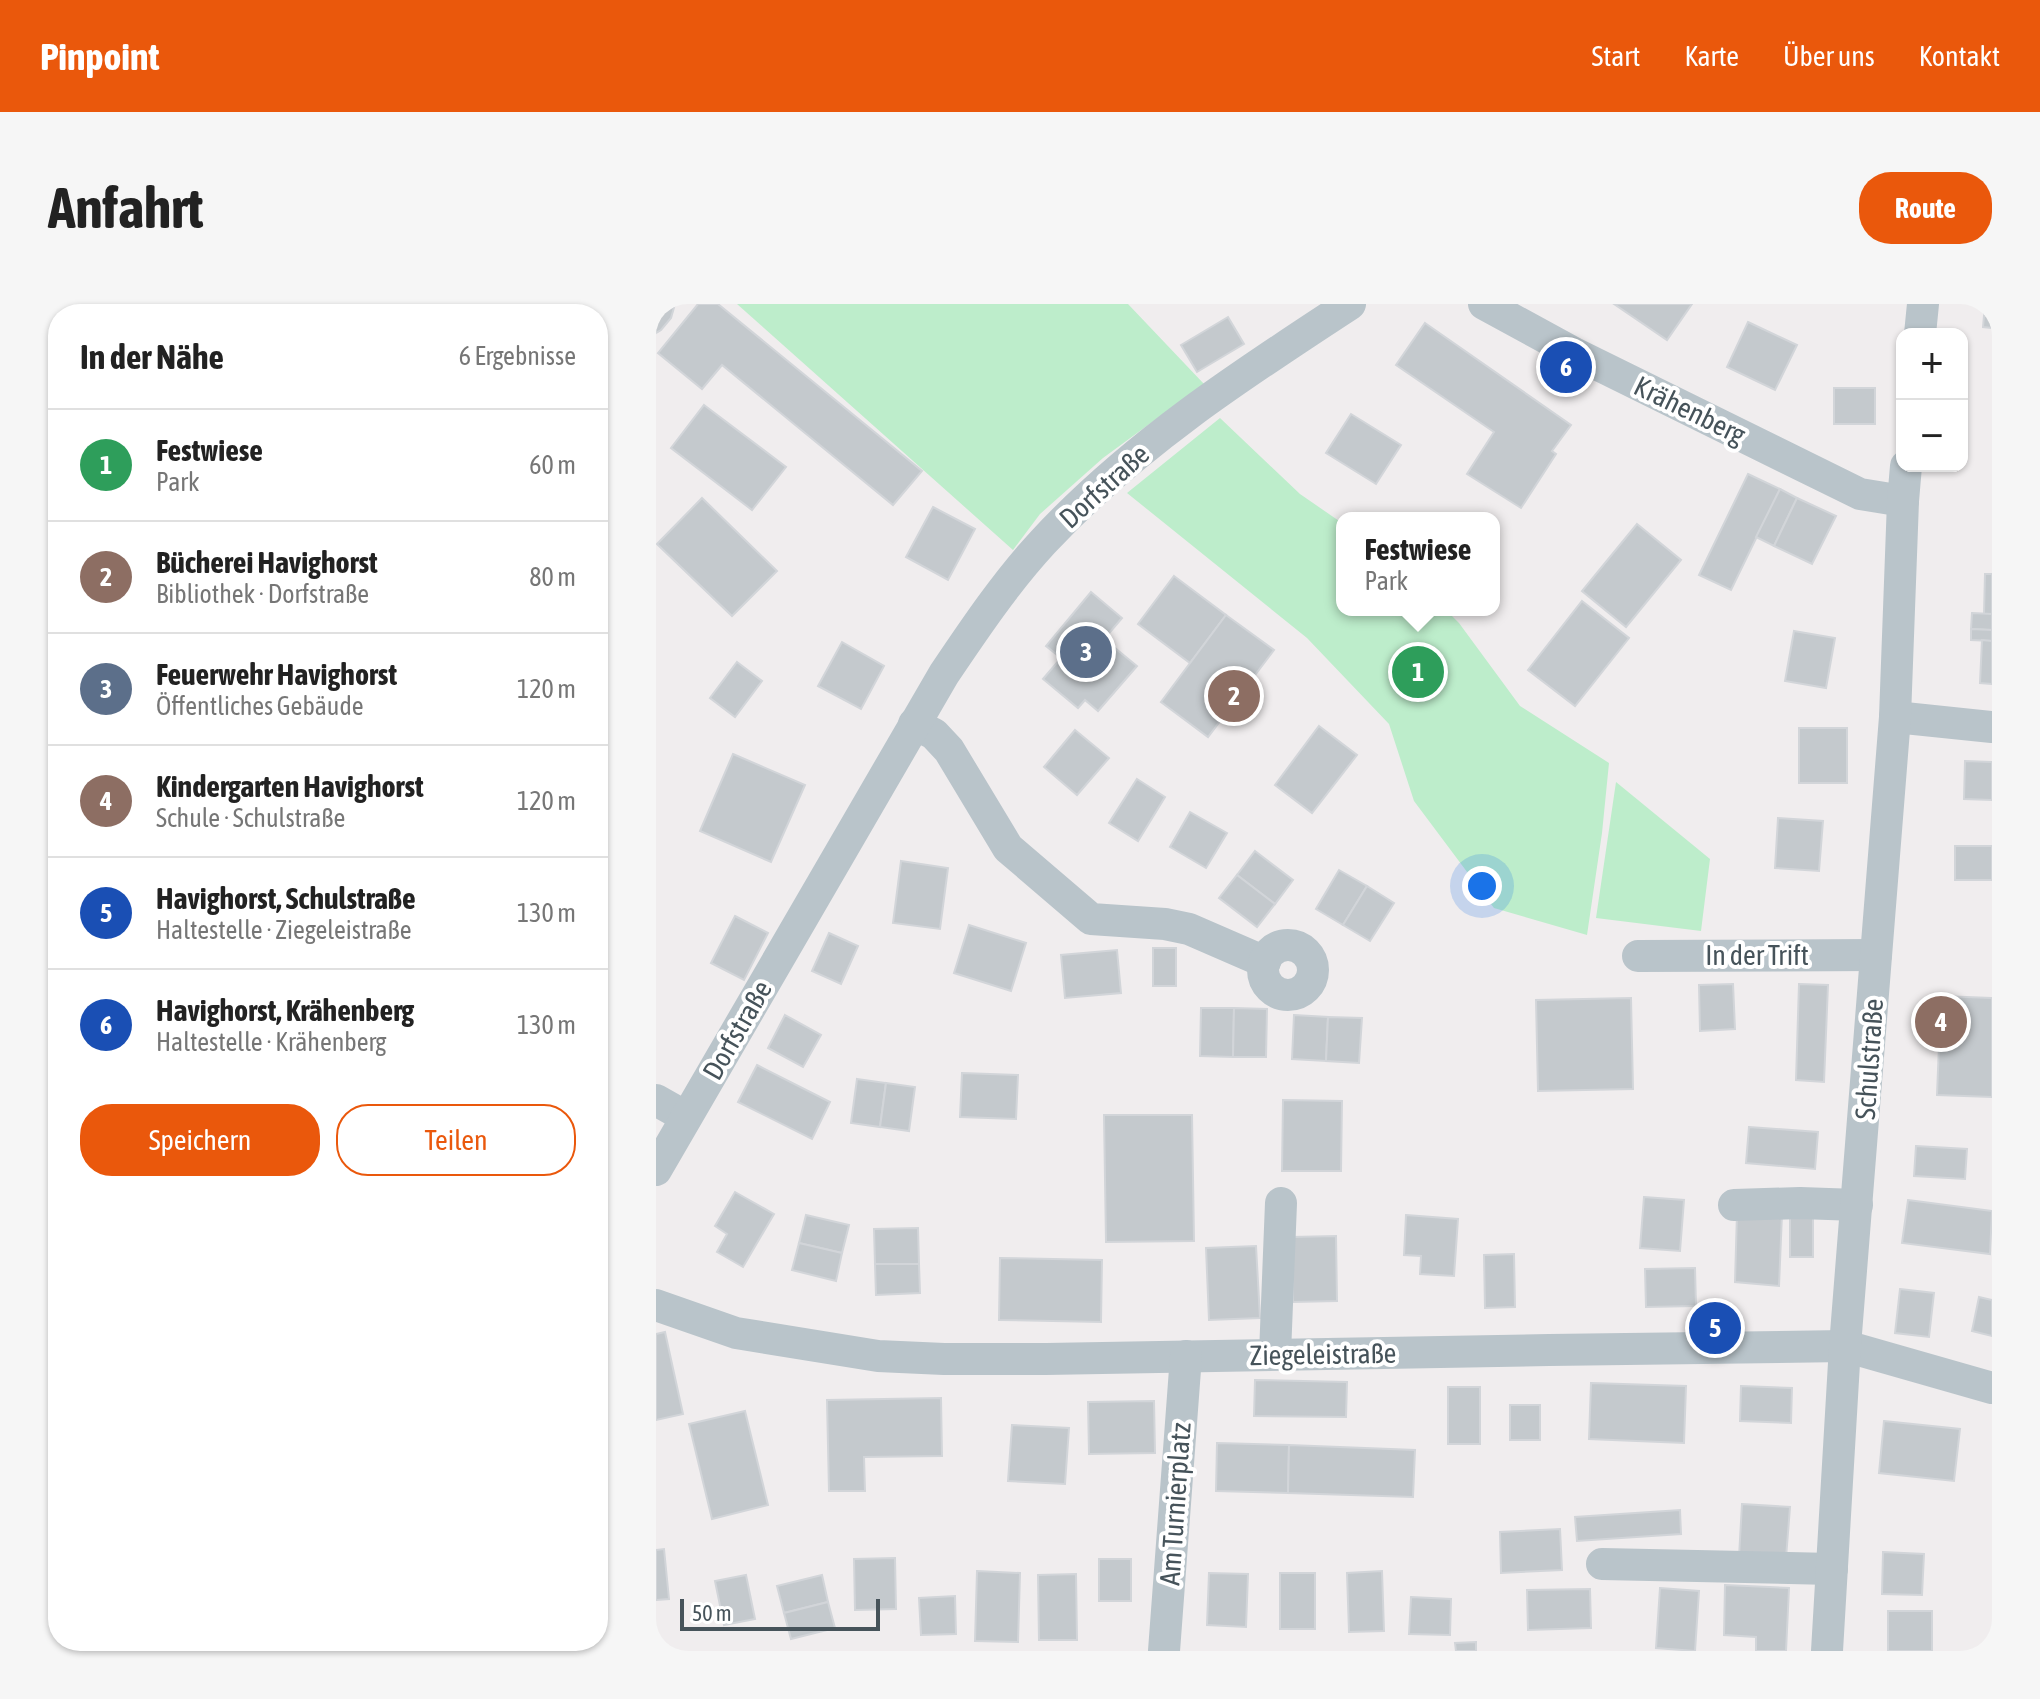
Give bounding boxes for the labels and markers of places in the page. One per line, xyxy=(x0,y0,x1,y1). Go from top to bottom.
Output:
pin: 6 xyxy=(1540,337,1592,397)
pin: 3 xyxy=(1060,622,1112,682)
pin: 1 xyxy=(1392,642,1444,702)
pin: 2 xyxy=(1208,666,1260,726)
pin: 4 xyxy=(1915,992,1967,1052)
pin: 5 xyxy=(1689,1298,1741,1358)

